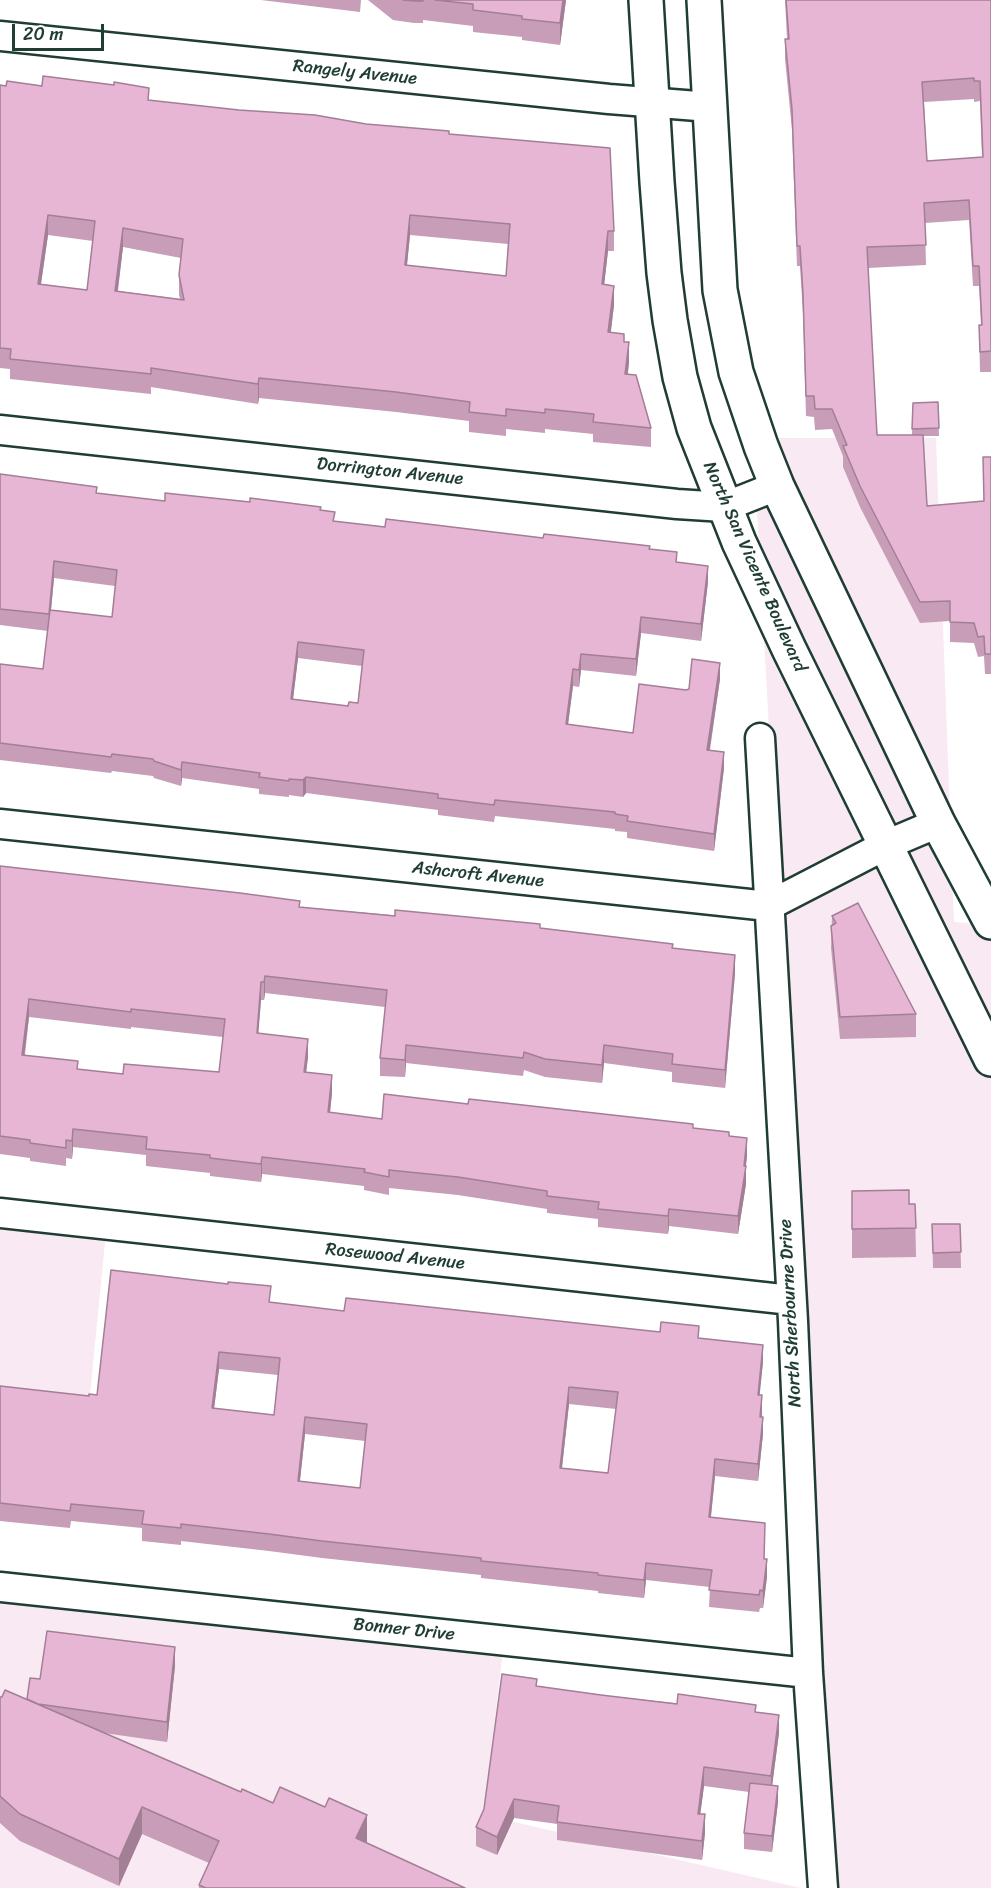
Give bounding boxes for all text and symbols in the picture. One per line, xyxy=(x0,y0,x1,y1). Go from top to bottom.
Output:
scale bar xyxy=(15,12,106,50)
text: 20 m xyxy=(23,18,63,50)
street label: Rangely Avenue xyxy=(292,56,418,90)
street label: Dorrington Avenue xyxy=(316,454,464,490)
street label: North San Vicente Boulevard xyxy=(698,458,810,676)
street label: Ashcroft Avenue xyxy=(411,857,545,893)
street label: North Sherbourne Drive xyxy=(775,1218,807,1408)
street label: Rosewood Avenue xyxy=(324,1239,466,1275)
street label: Bonner Drive xyxy=(352,1614,456,1646)

